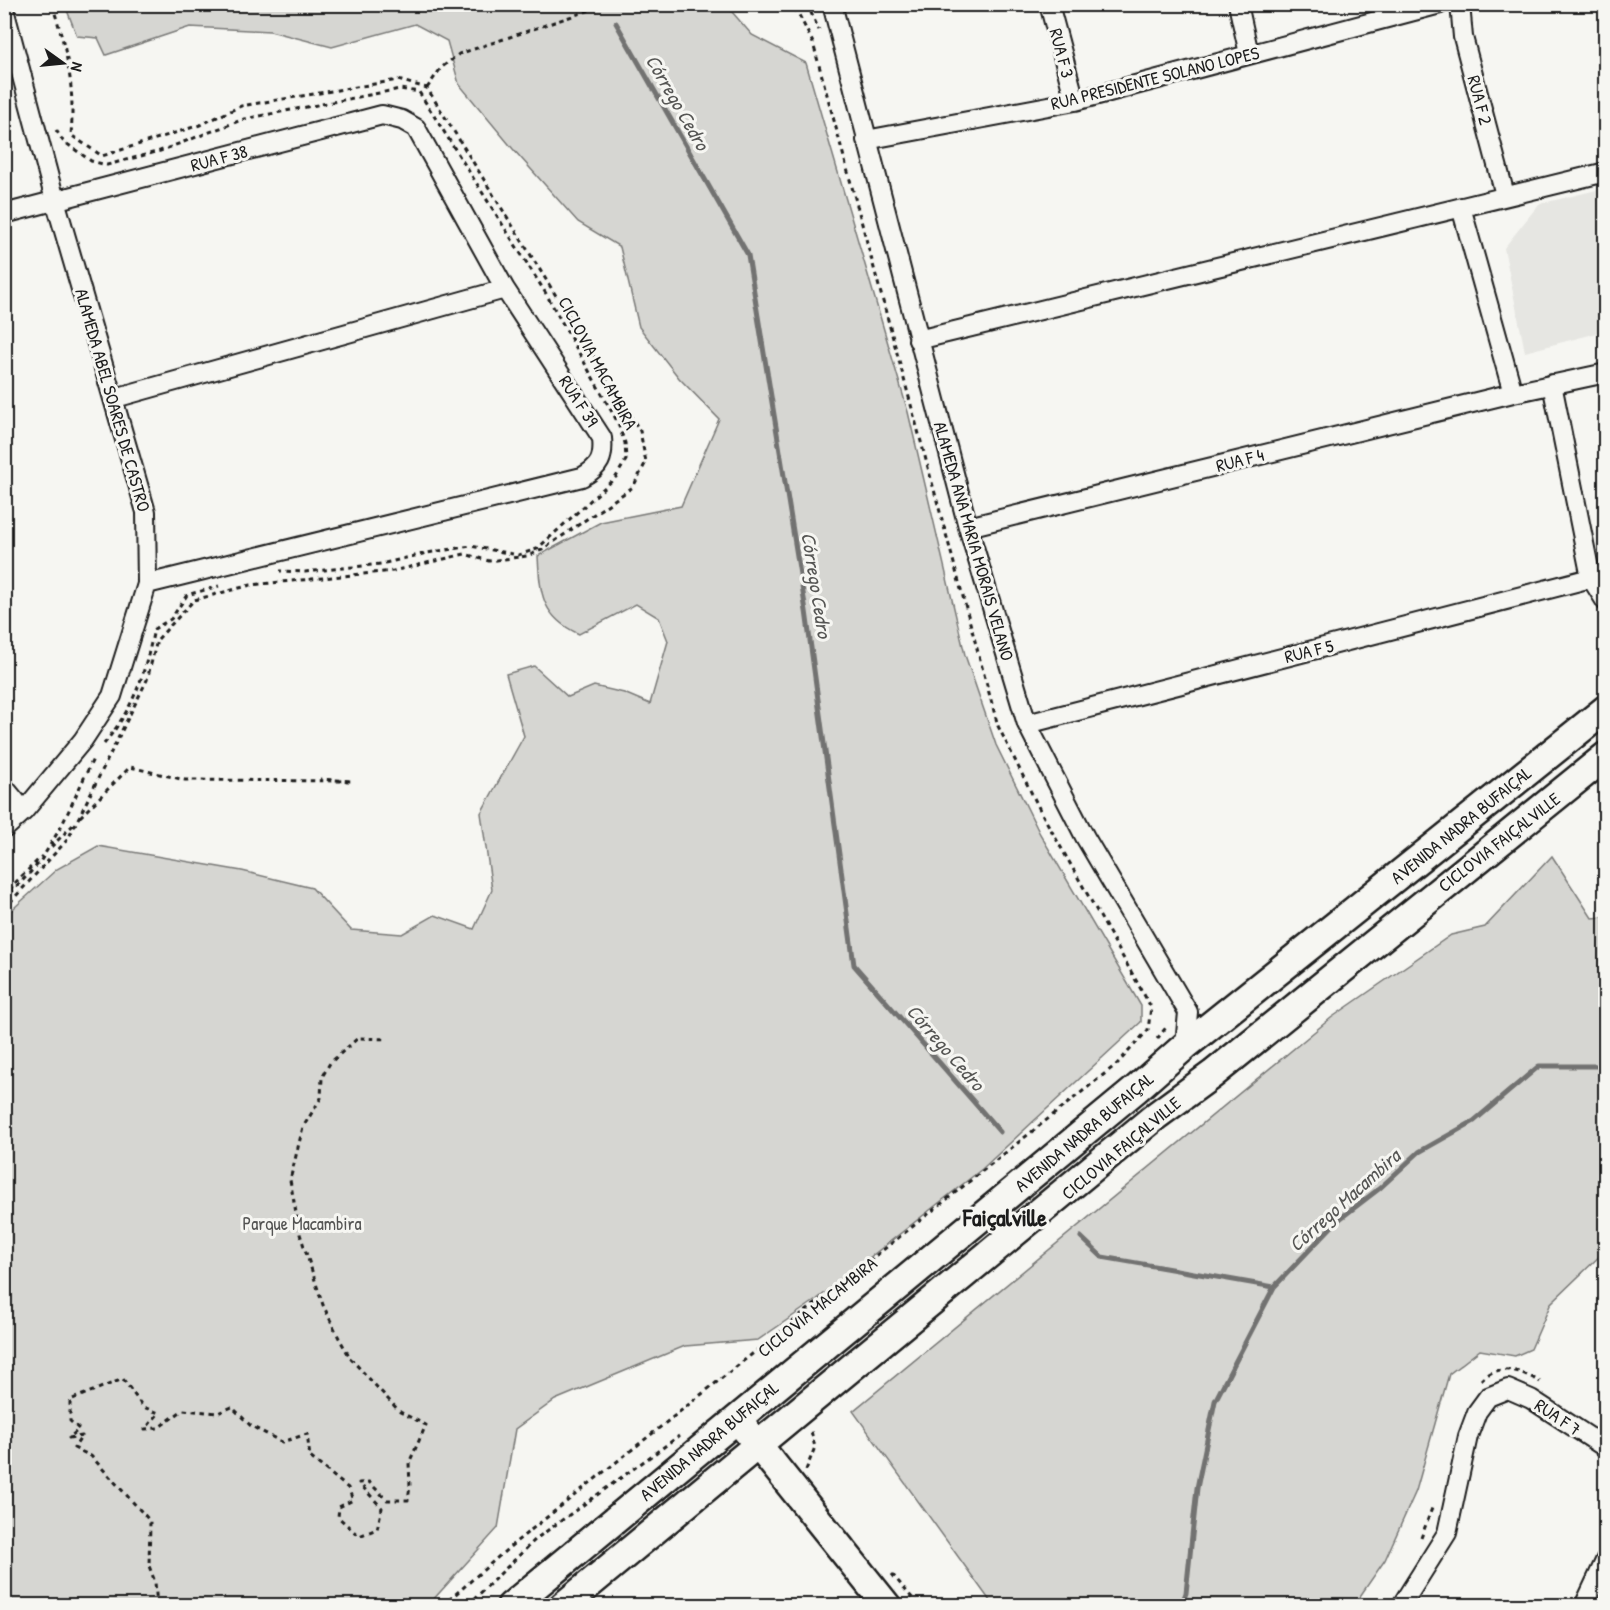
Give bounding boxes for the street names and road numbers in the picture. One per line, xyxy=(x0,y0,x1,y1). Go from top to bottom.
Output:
street label: RUA F 3 xyxy=(1043,26,1081,80)
street label: RUA PRESIDENTE SOLANO LOPES xyxy=(1048,40,1262,116)
street label: RUA F 2 xyxy=(1461,72,1499,128)
street label: RUA F 38 xyxy=(188,138,250,178)
street label: ALAMEDA ABEL SOARES DE CASTRO xyxy=(69,286,157,514)
street label: CICLOVIA MACAMBIRA xyxy=(552,292,644,434)
street label: RUA F 39 xyxy=(553,370,605,432)
street label: ALAMEDA ANA MARIA MORAIS VELANO xyxy=(928,418,1020,664)
street label: RUA F 4 xyxy=(1213,442,1267,478)
street label: RUA F 5 xyxy=(1282,633,1336,669)
street label: AVENIDA NADRA BUFAIÇAL xyxy=(1385,760,1537,890)
street label: CICLOVIA FAIÇALVILLE xyxy=(1433,786,1565,898)
street label: AVENIDA NADRA BUFAIÇAL xyxy=(1009,1066,1159,1198)
street label: CICLOVIA FAIÇALVILLE xyxy=(1056,1091,1186,1205)
street label: CICLOVIA MACAMBIRA xyxy=(752,1251,882,1363)
street label: AVENIDA NADRA BUFAIÇAL xyxy=(634,1375,784,1507)
street label: RUA F 7 xyxy=(1530,1392,1586,1442)

